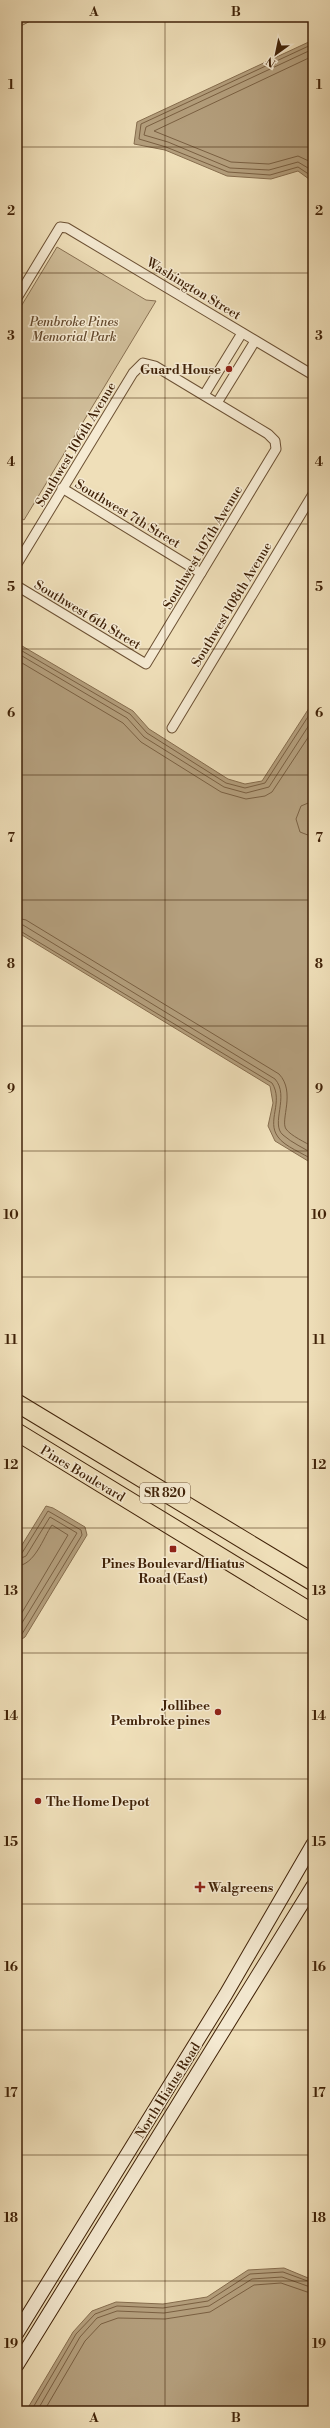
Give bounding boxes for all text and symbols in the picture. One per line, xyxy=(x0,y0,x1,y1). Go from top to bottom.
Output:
text: A xyxy=(88,4,99,20)
text: B xyxy=(231,4,241,20)
north arrow xyxy=(256,34,296,74)
text: N xyxy=(263,53,279,70)
text: 1 xyxy=(8,77,15,93)
text: 1 xyxy=(316,77,323,93)
text: 2 xyxy=(7,203,15,219)
text: 2 xyxy=(315,203,323,219)
street label: Washington Street xyxy=(143,254,244,324)
park label: Pembroke Pines Memorial Park xyxy=(29,314,119,345)
text: 3 xyxy=(7,328,15,344)
text: 3 xyxy=(315,328,323,344)
place label: Guard House xyxy=(140,362,221,378)
marker: Guard House xyxy=(224,364,234,374)
street label: Southwest 106th Avenue xyxy=(32,379,120,510)
text: 4 xyxy=(7,454,16,470)
text: 4 xyxy=(315,454,324,470)
street label: Southwest 7th Street xyxy=(72,476,183,552)
street label: Southwest 107th Avenue xyxy=(160,482,246,612)
street label: Southwest 108th Avenue xyxy=(188,539,276,670)
street label: Southwest 6th Street xyxy=(31,577,144,653)
text: 5 xyxy=(7,579,15,595)
text: 5 xyxy=(315,579,323,595)
text: 6 xyxy=(7,705,15,721)
text: 6 xyxy=(315,705,323,721)
text: 7 xyxy=(7,830,15,846)
text: 7 xyxy=(315,830,323,846)
text: 8 xyxy=(7,956,15,972)
text: 8 xyxy=(315,956,323,972)
text: 9 xyxy=(7,1081,15,1097)
text: 9 xyxy=(315,1081,323,1097)
text: 10 xyxy=(3,1207,19,1223)
text: 10 xyxy=(311,1207,327,1223)
text: 11 xyxy=(5,1332,18,1348)
text: 11 xyxy=(313,1332,326,1348)
street label: Pines Boulevard xyxy=(37,1442,128,1506)
text: 12 xyxy=(4,1457,18,1473)
text: 12 xyxy=(312,1457,326,1473)
road number: SR 820 xyxy=(140,1483,190,1503)
marker: Pines Boulevard/Hiatus Road (East) xyxy=(168,1544,178,1554)
place label: Pines Boulevard/Hiatus Road (East) xyxy=(101,1556,245,1587)
text: 13 xyxy=(4,1583,18,1599)
text: 13 xyxy=(312,1583,326,1599)
place label: Jollibee Pembroke pines xyxy=(111,1698,210,1729)
marker: Jollibee Pembroke pines xyxy=(213,1707,223,1717)
text: 14 xyxy=(4,1708,18,1724)
text: 14 xyxy=(312,1708,326,1724)
place label: The Home Depot xyxy=(46,1794,150,1810)
marker: The Home Depot xyxy=(33,1796,43,1806)
text: 15 xyxy=(4,1834,18,1850)
text: 15 xyxy=(312,1834,326,1850)
place label: Walgreens xyxy=(207,1880,274,1896)
marker: Walgreens xyxy=(195,1882,205,1892)
text: 16 xyxy=(4,1959,18,1975)
text: 16 xyxy=(312,1959,326,1975)
street label: North Hiatus Road xyxy=(132,2039,204,2141)
text: 17 xyxy=(4,2085,18,2101)
text: 17 xyxy=(312,2085,326,2101)
text: 18 xyxy=(4,2210,18,2226)
text: 18 xyxy=(312,2210,326,2226)
text: 19 xyxy=(4,2336,18,2352)
text: 19 xyxy=(312,2336,326,2352)
text: A xyxy=(88,2410,99,2426)
text: B xyxy=(231,2410,241,2426)

